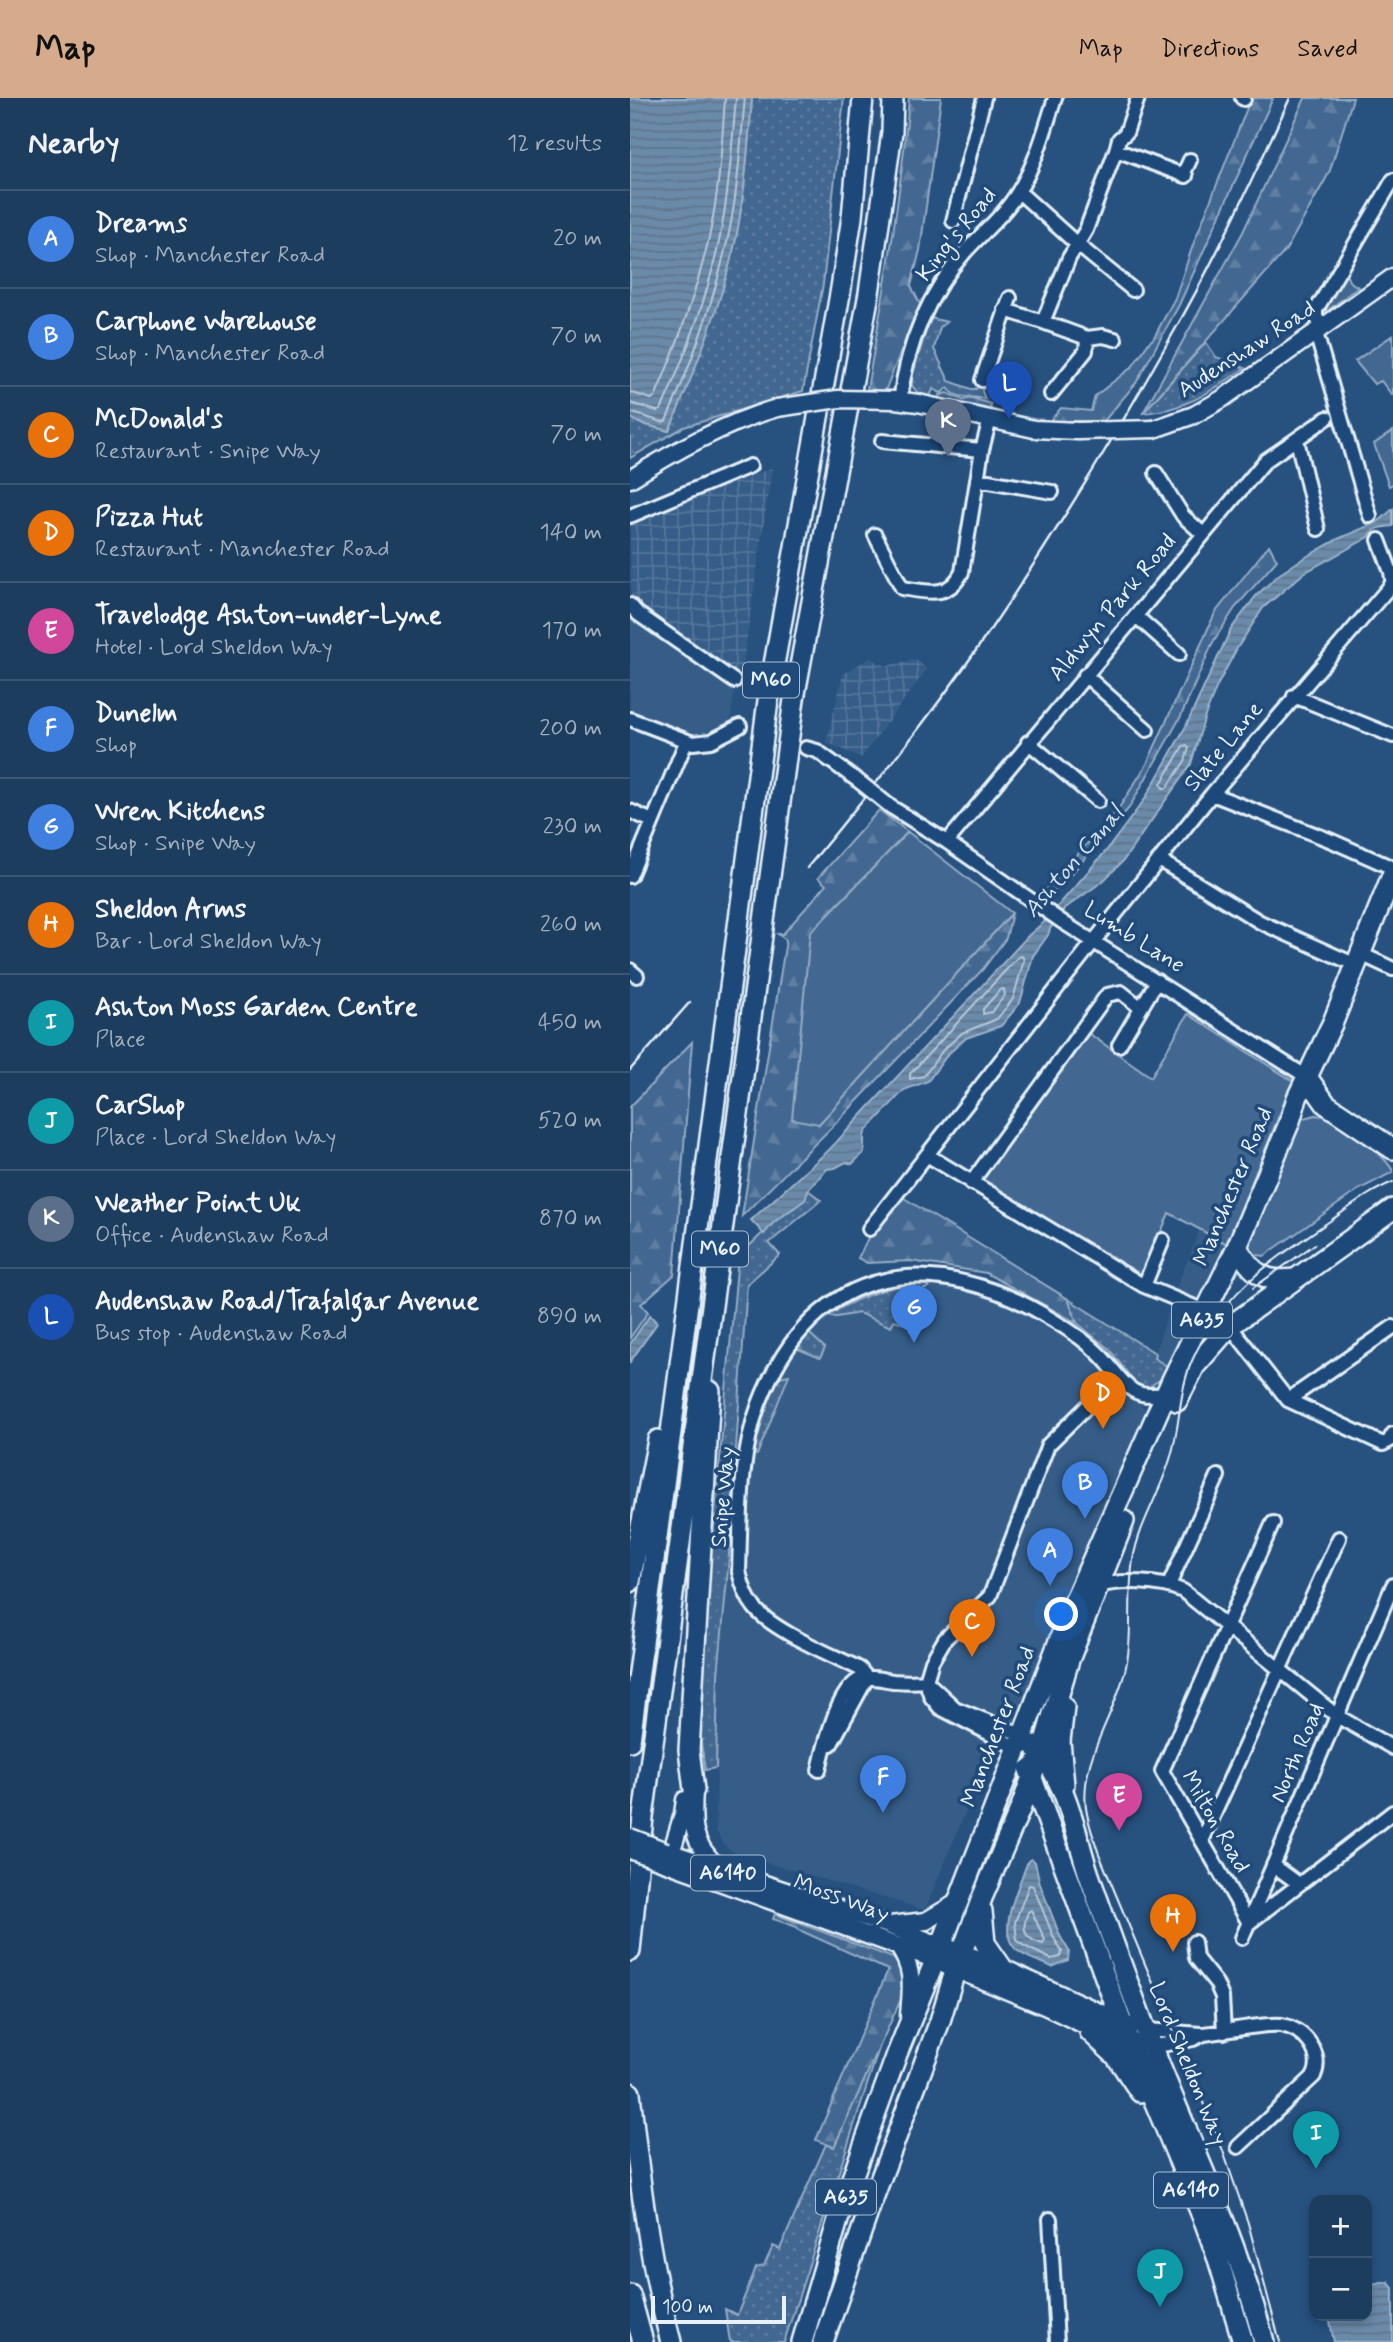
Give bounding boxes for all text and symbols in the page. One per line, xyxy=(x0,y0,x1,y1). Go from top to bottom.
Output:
text: Map xyxy=(35,27,95,71)
text: Map xyxy=(1079,34,1123,65)
text: Directions xyxy=(1161,34,1259,65)
text: Saved xyxy=(1297,34,1358,65)
text: Nearby xyxy=(28,124,119,163)
text: 12 results xyxy=(507,129,602,159)
street label: King's Road xyxy=(910,182,1006,290)
text: Dreams xyxy=(95,207,187,241)
text: A xyxy=(43,224,59,254)
text: 20 m xyxy=(553,224,602,254)
text: Shop · Manchester Road xyxy=(95,241,325,271)
street label: Audenshaw Road xyxy=(1172,294,1322,406)
text: Carphone Warehouse xyxy=(95,305,317,339)
text: B xyxy=(44,322,58,352)
text: 70 m xyxy=(550,322,602,352)
text: Shop · Manchester Road xyxy=(95,339,325,369)
pin: L xyxy=(986,361,1032,419)
pin: K xyxy=(925,399,971,457)
text: McDonald's xyxy=(95,403,223,437)
text: C xyxy=(43,420,59,450)
text: 70 m xyxy=(550,420,602,450)
text: Restaurant · Snipe Way xyxy=(95,437,321,467)
text: Pizza Hut xyxy=(95,501,203,535)
text: D xyxy=(43,518,59,548)
text: 140 m xyxy=(539,518,602,548)
street label: Aldwyn Park Road xyxy=(1042,528,1184,688)
text: Restaurant · Manchester Road xyxy=(95,535,390,565)
text: Travelodge Ashton-under-Lyne xyxy=(95,599,442,633)
text: E xyxy=(44,616,58,646)
text: 170 m xyxy=(542,616,602,646)
text: Hotel · Lord Sheldon Way xyxy=(95,633,333,663)
road number: M60 xyxy=(743,662,799,698)
street label: Slate Lane xyxy=(1178,696,1270,798)
text: Dunelm xyxy=(95,697,177,731)
text: F xyxy=(45,714,57,744)
text: 200 m xyxy=(539,714,602,744)
text: Shop xyxy=(95,731,137,761)
text: Wren Kitchens xyxy=(95,795,265,829)
water label: Ashton Canal xyxy=(1017,798,1133,925)
text: G xyxy=(43,812,59,842)
text: 230 m xyxy=(543,812,602,842)
text: Shop · Snipe Way xyxy=(95,829,256,859)
text: Sheldon Arms xyxy=(95,893,246,927)
street label: Lumb Lane xyxy=(1078,895,1190,981)
text: H xyxy=(43,910,59,940)
text: 260 m xyxy=(540,910,602,940)
text: Bar · Lord Sheldon Way xyxy=(95,927,322,957)
text: Ashton Moss Garden Centre xyxy=(95,991,417,1025)
text: I xyxy=(45,1008,57,1038)
text: 450 m xyxy=(538,1008,602,1038)
text: Place xyxy=(95,1025,146,1055)
text: CarShop xyxy=(95,1089,185,1123)
street label: Manchester Road xyxy=(1187,1103,1281,1271)
text: J xyxy=(44,1106,58,1136)
text: 520 m xyxy=(538,1106,602,1136)
text: Place · Lord Sheldon Way xyxy=(95,1123,336,1153)
text: Weather Point Uk xyxy=(95,1187,301,1221)
text: K xyxy=(43,1204,59,1234)
text: 870 m xyxy=(539,1204,602,1234)
text: Office · Audenshaw Road xyxy=(95,1221,329,1251)
road number: M60 xyxy=(692,1232,748,1266)
text: Audenshaw Road/Trafalgar Avenue xyxy=(95,1285,479,1319)
pin: G xyxy=(891,1285,937,1343)
text: L xyxy=(44,1302,58,1332)
text: 890 m xyxy=(537,1302,602,1332)
road number: A635 xyxy=(1172,1302,1232,1338)
text: Bus stop · Audenshaw Road xyxy=(95,1319,347,1349)
pin: D xyxy=(1080,1371,1126,1429)
street label: Snipe Way xyxy=(705,1445,743,1549)
pin: B xyxy=(1062,1461,1108,1519)
pin: A xyxy=(1027,1528,1073,1586)
your location xyxy=(1044,1597,1078,1631)
pin: C xyxy=(949,1599,995,1657)
street label: Manchester Road xyxy=(955,1642,1043,1812)
street label: North Road xyxy=(1264,1699,1332,1807)
pin: F xyxy=(860,1755,906,1813)
street label: Milton Road xyxy=(1174,1765,1256,1879)
pin: E xyxy=(1096,1773,1142,1831)
road number: A6140 xyxy=(691,1856,765,1890)
street label: Moss Way xyxy=(789,1868,893,1930)
pin: H xyxy=(1150,1894,1196,1952)
street label: Lord Sheldon Way xyxy=(1141,1978,1233,2150)
pin: I xyxy=(1293,2111,1339,2169)
road number: A6140 xyxy=(1154,2172,1228,2208)
road number: A635 xyxy=(816,2180,876,2214)
map controls xyxy=(1309,2195,1372,2321)
button: + xyxy=(1309,2195,1372,2258)
pin: J xyxy=(1137,2249,1183,2307)
button: − xyxy=(1309,2258,1372,2321)
scale bar xyxy=(651,2293,786,2325)
text: 100 m xyxy=(662,2295,713,2320)

